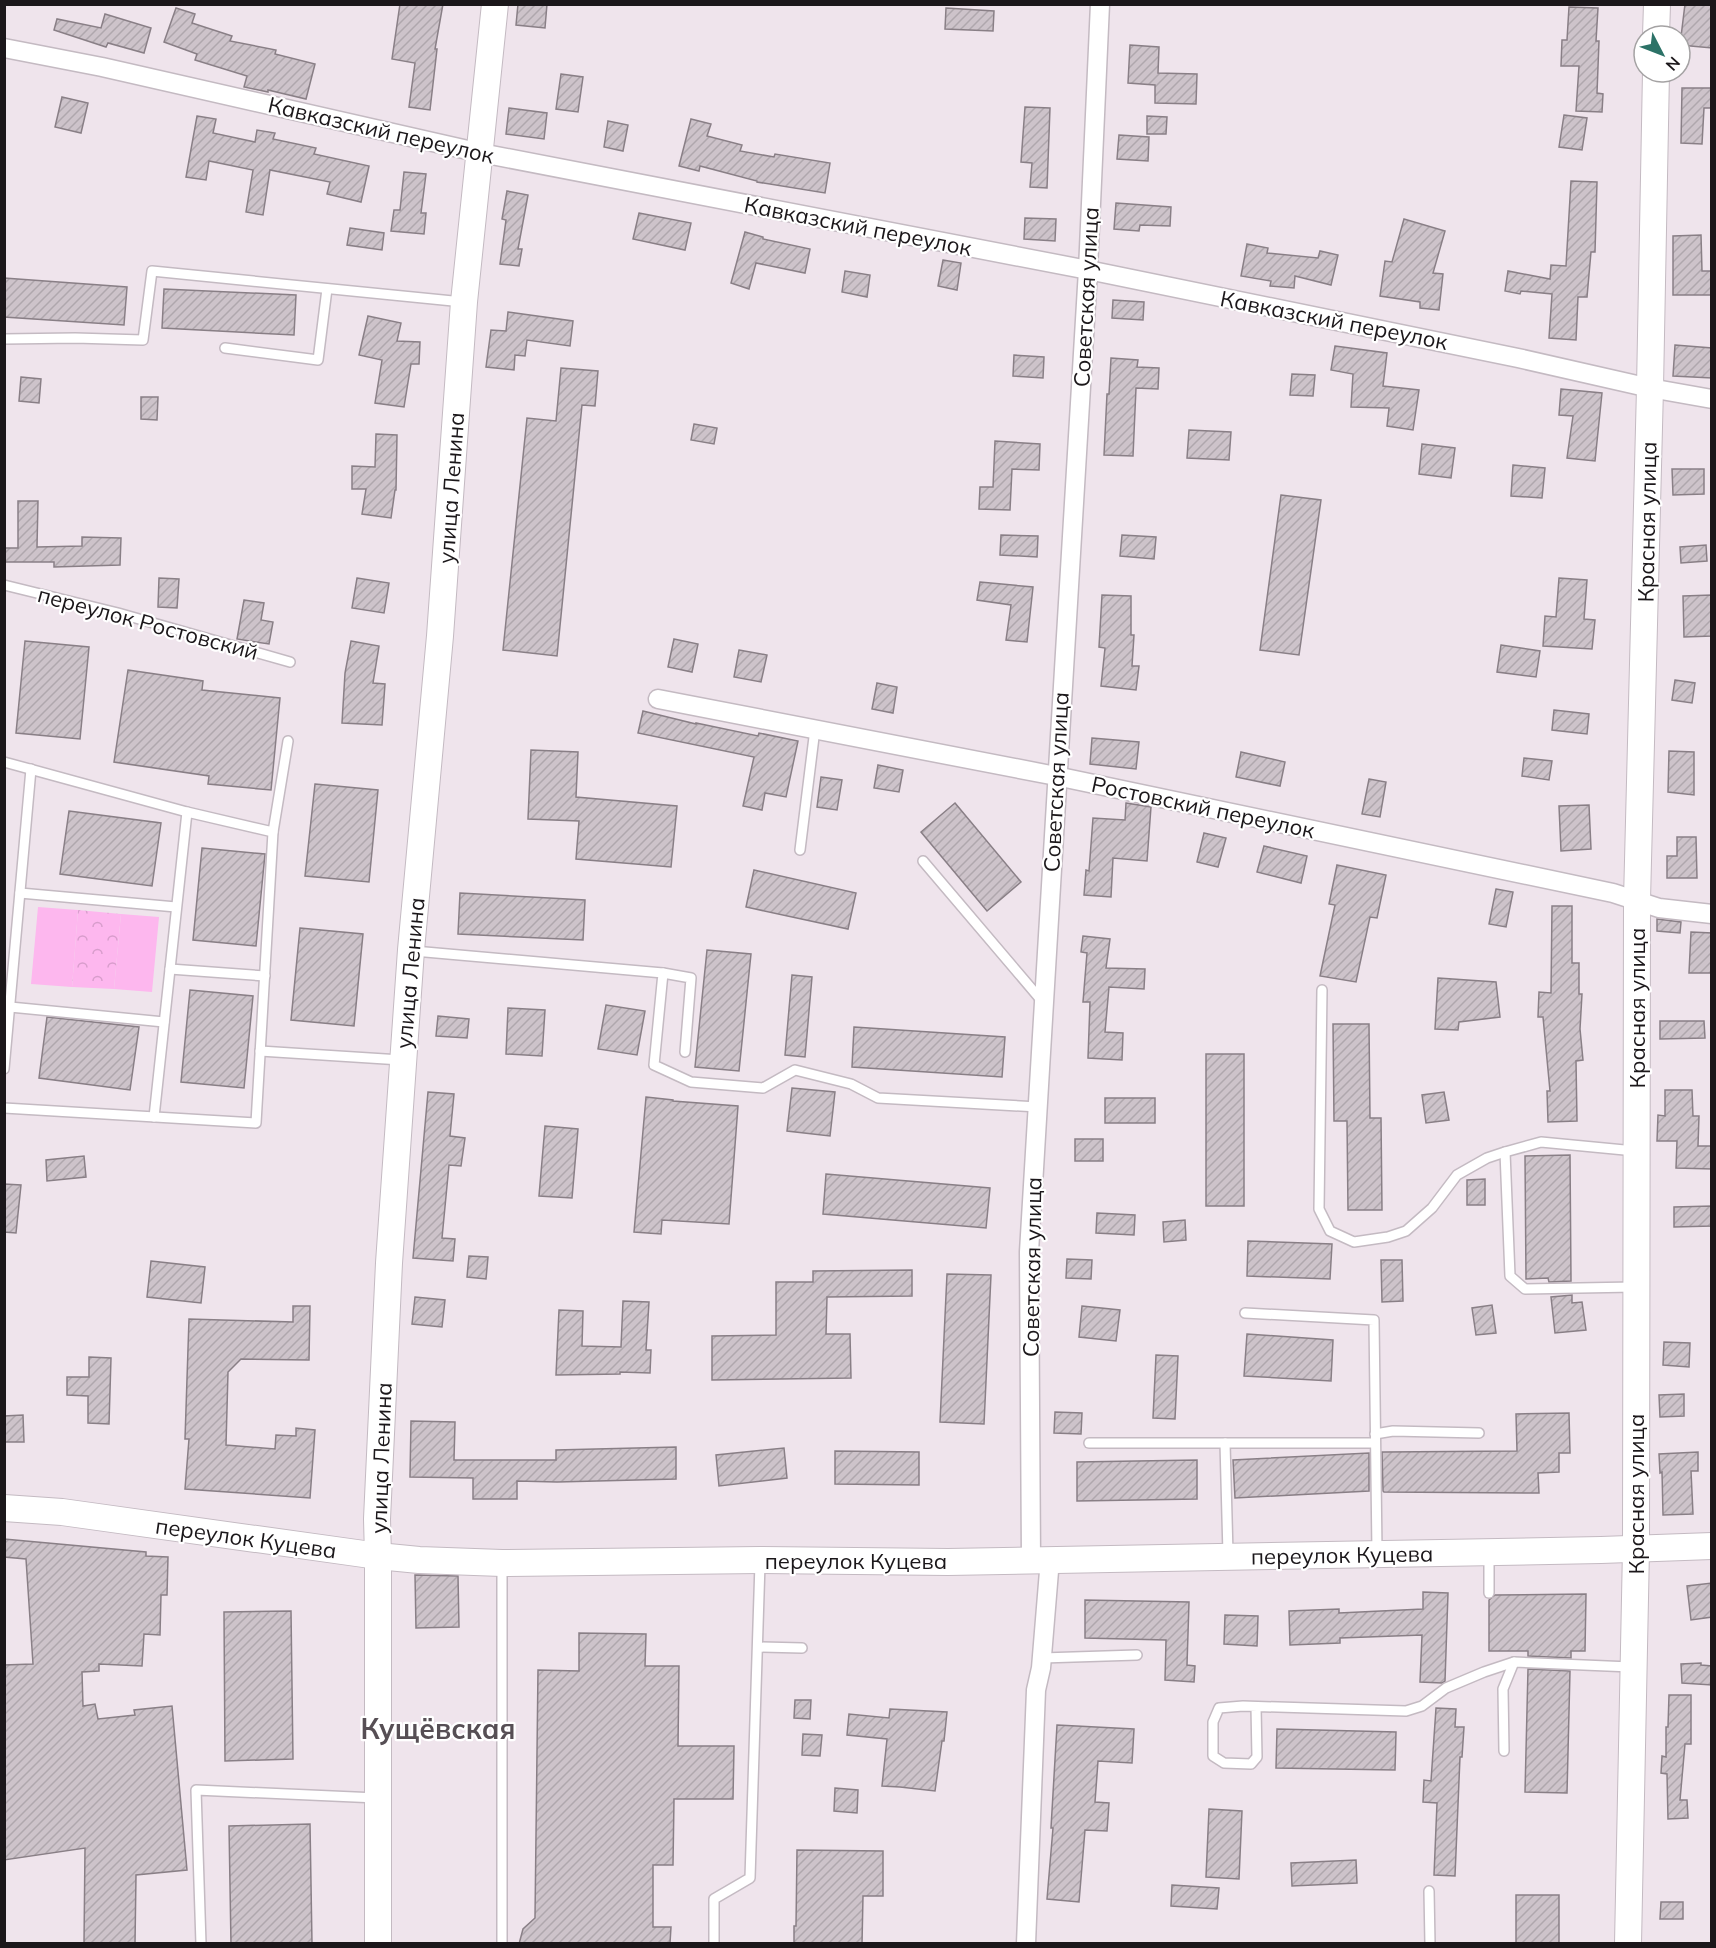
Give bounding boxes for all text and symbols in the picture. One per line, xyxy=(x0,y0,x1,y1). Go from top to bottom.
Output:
north arrow xyxy=(1632,24,1692,84)
text: N xyxy=(1662,53,1685,75)
street label: Кавказский переулок xyxy=(265,90,497,170)
street label: Кавказский переулок xyxy=(742,190,974,262)
street label: Советская улица xyxy=(1067,206,1105,388)
street label: Кавказский переулок xyxy=(1218,284,1450,356)
street label: улица Ленина xyxy=(432,411,470,565)
street label: Красная улица xyxy=(1632,441,1662,603)
street label: переулок Ростовский xyxy=(35,580,261,666)
street label: Советская улица xyxy=(1037,691,1075,873)
street label: Ростовский переулок xyxy=(1089,770,1317,844)
street label: улица Ленина xyxy=(389,896,431,1050)
street label: Красная улица xyxy=(1623,928,1651,1088)
street label: Советская улица xyxy=(1016,1177,1048,1357)
street label: улица Ленина xyxy=(364,1382,398,1534)
street label: Красная улица xyxy=(1622,1414,1650,1574)
street label: переулок Куцева xyxy=(154,1511,338,1565)
street label: переулок Куцева xyxy=(1251,1539,1433,1571)
street label: переулок Куцева xyxy=(765,1547,947,1575)
district label: Кущёвская xyxy=(361,1711,515,1746)

